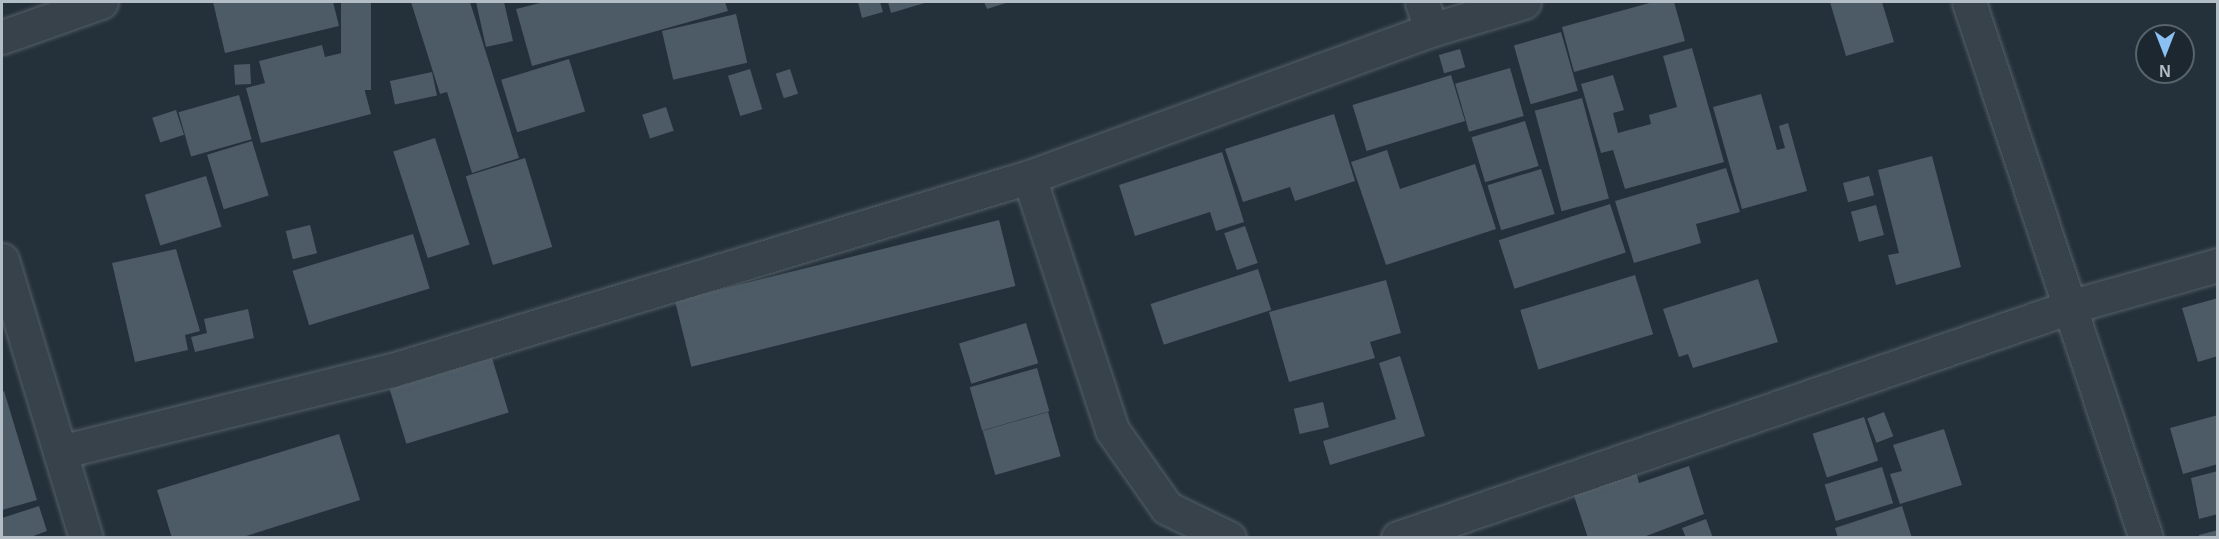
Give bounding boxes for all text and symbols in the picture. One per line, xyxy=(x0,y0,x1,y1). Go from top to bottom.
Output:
north arrow xyxy=(2135,24,2195,84)
text: N xyxy=(2159,62,2171,79)

